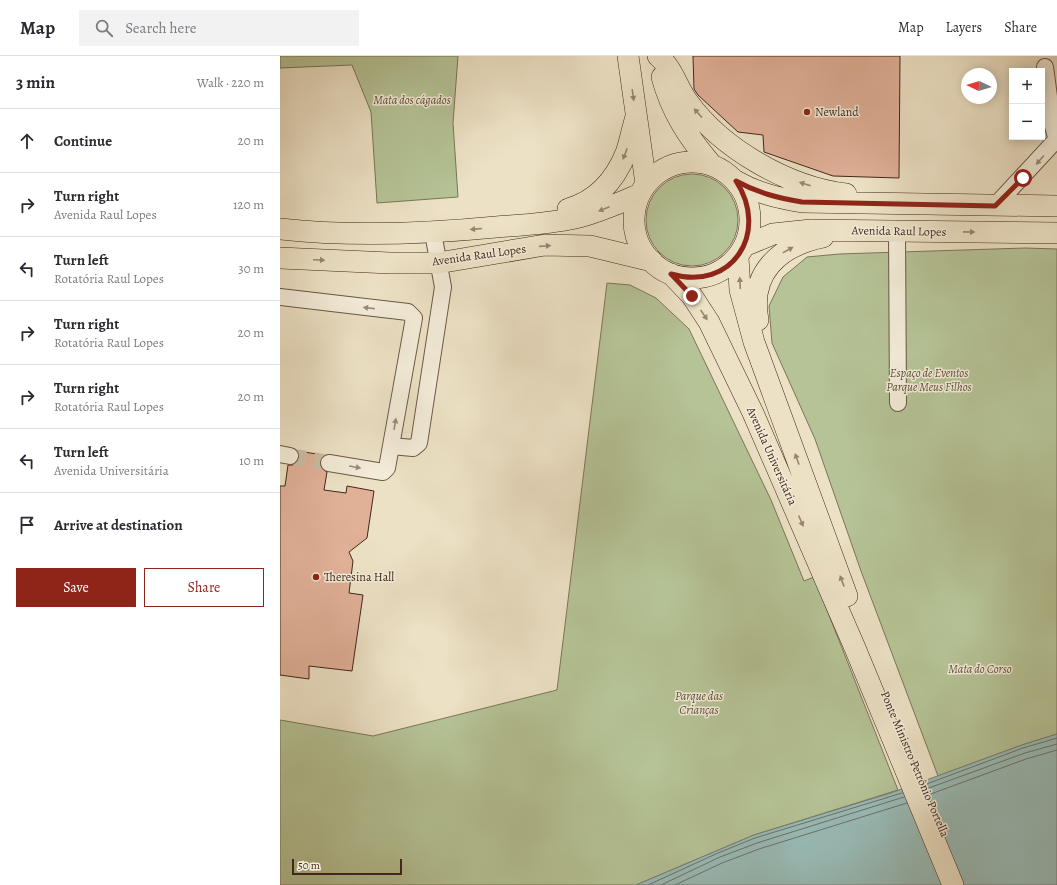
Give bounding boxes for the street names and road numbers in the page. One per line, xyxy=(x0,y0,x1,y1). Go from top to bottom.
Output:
street label: Avenida Raul Lopes xyxy=(850,222,947,240)
street label: Avenida Raul Lopes xyxy=(430,240,527,270)
street label: Avenida Universitária xyxy=(743,403,801,508)
street label: Ponte Ministro Petrônio Portella xyxy=(877,689,953,840)

